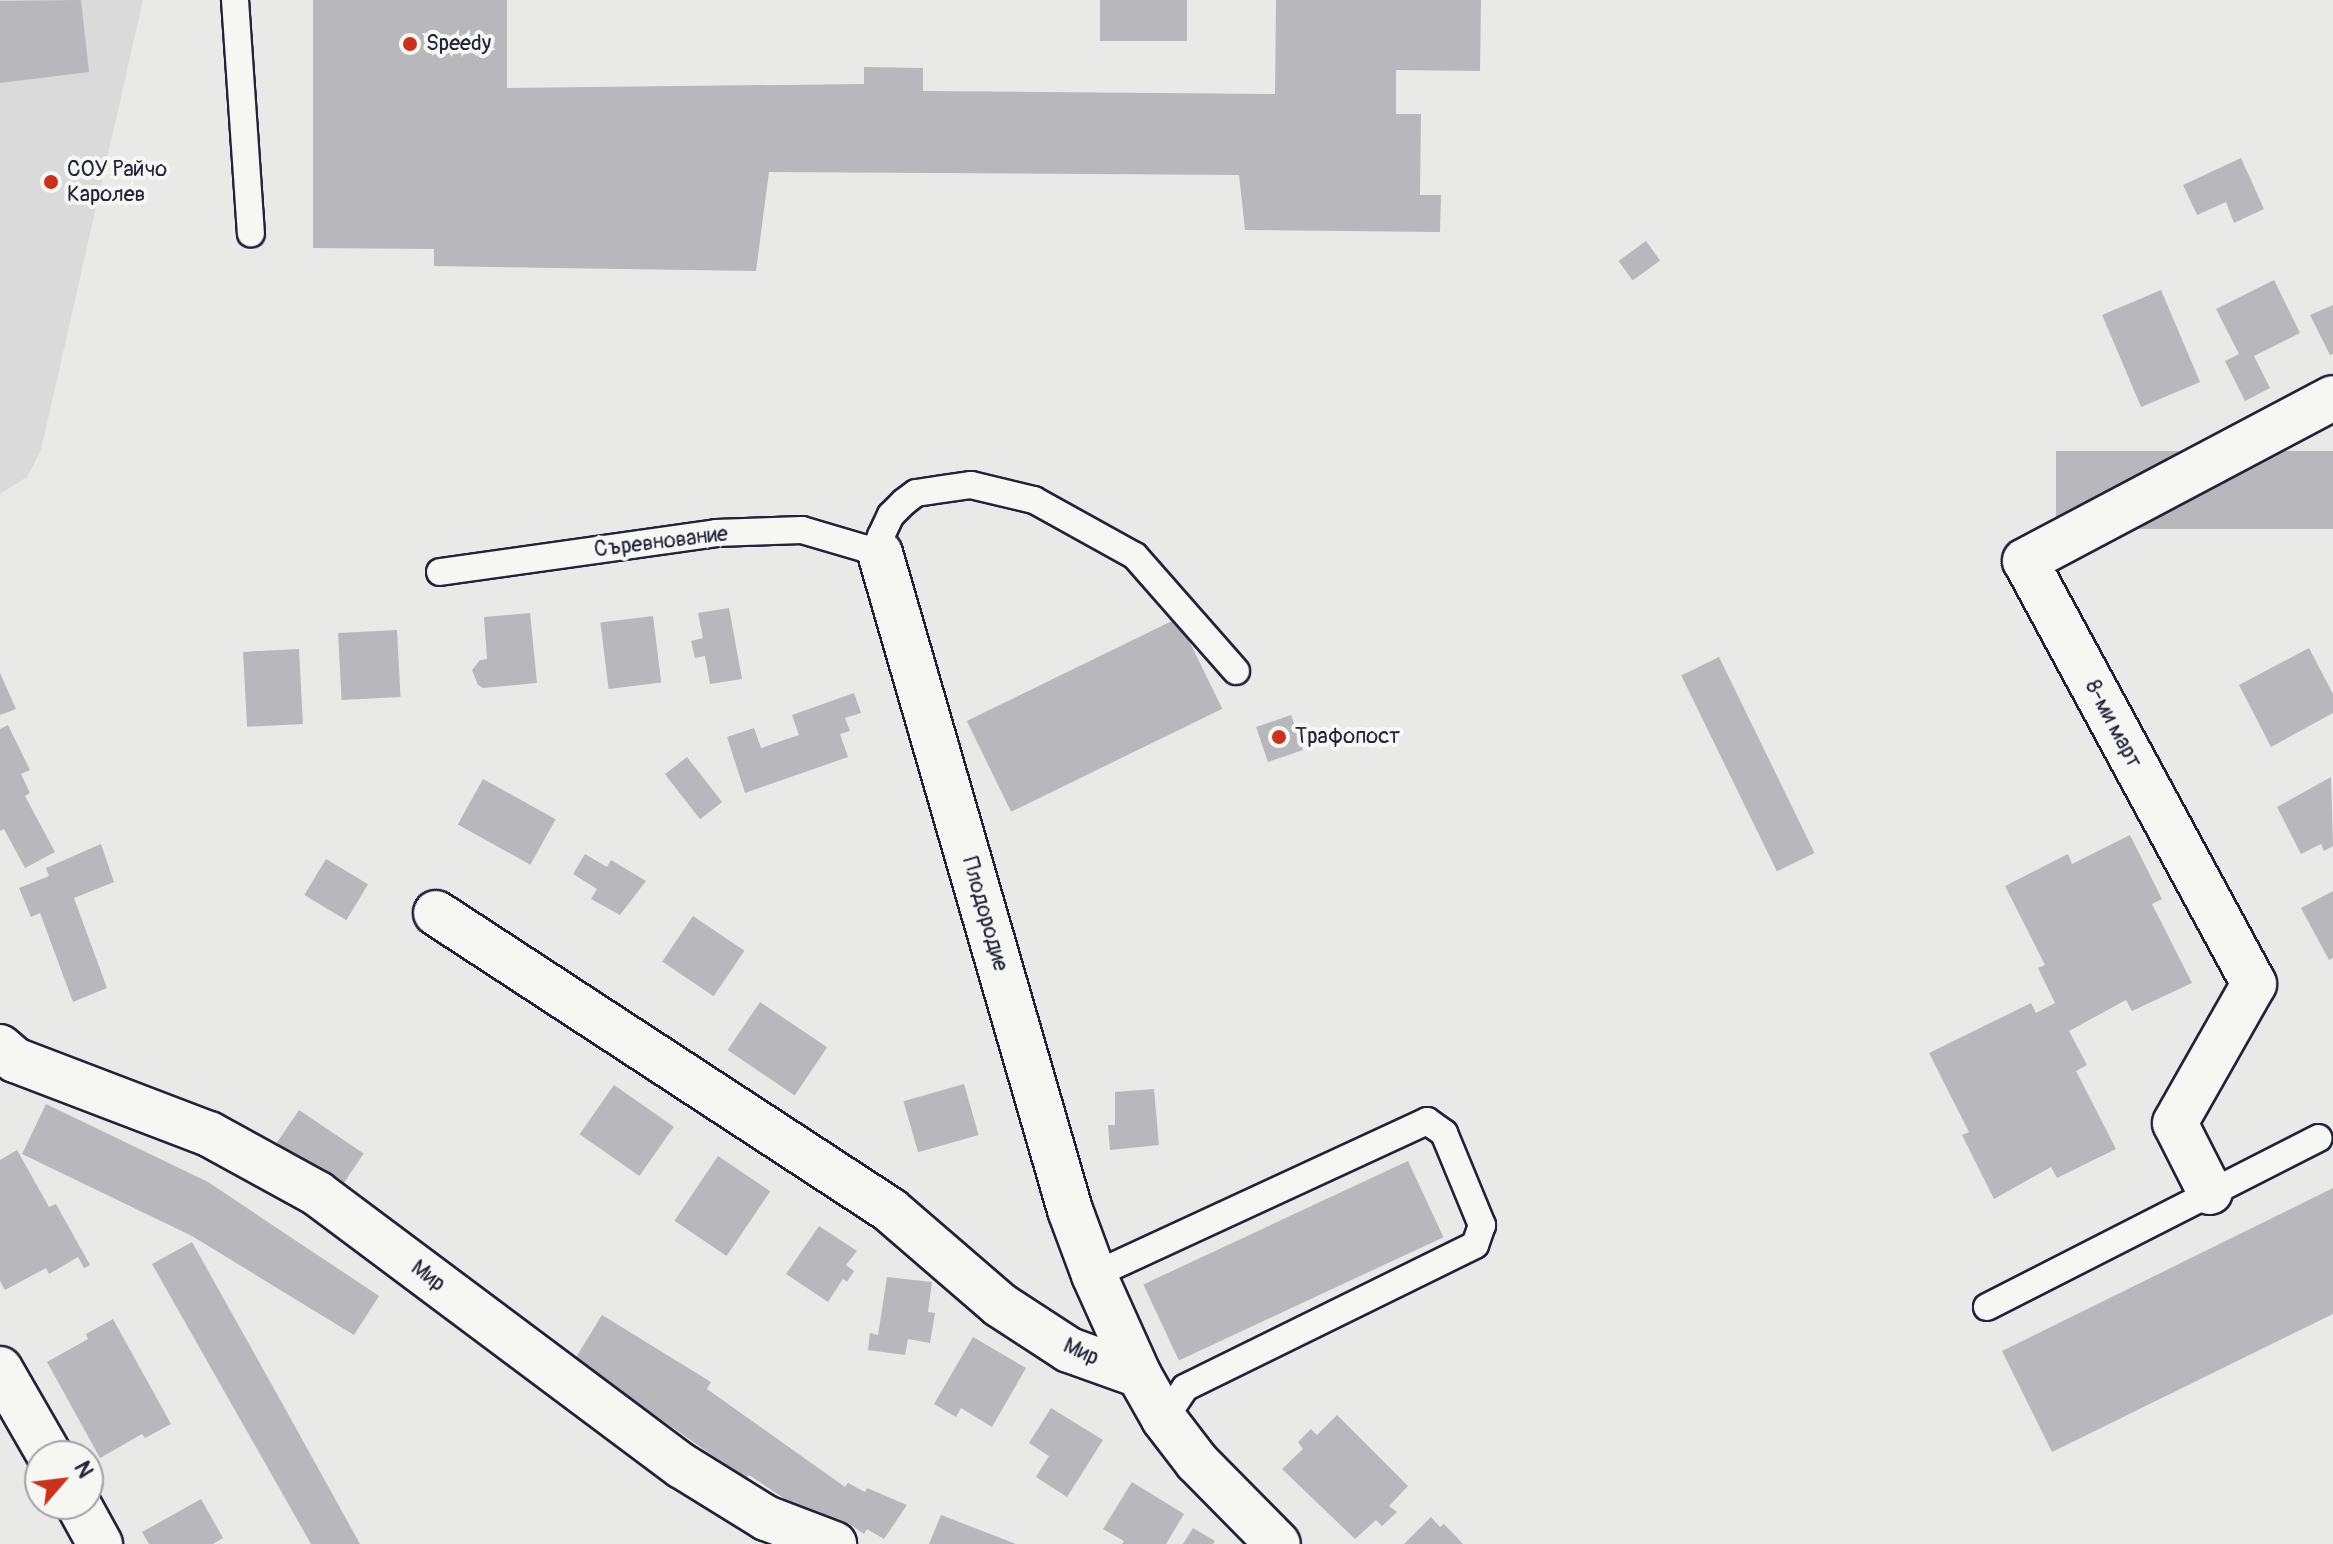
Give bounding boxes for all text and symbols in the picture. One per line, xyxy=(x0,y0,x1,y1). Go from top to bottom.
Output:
place label: Speedy xyxy=(426,31,491,57)
marker: Speedy xyxy=(401,35,419,53)
place label: СОУ Райчо Каролев xyxy=(67,156,167,208)
marker: СОУ Райчо Каролев xyxy=(42,173,60,191)
street label: Съревнование xyxy=(593,521,729,563)
street label: 8-ми март xyxy=(2079,676,2147,772)
place label: Трафопост xyxy=(1295,724,1400,750)
marker: Трафопост xyxy=(1270,728,1288,746)
street label: Плодородие xyxy=(956,854,1014,974)
street label: Мир xyxy=(406,1255,450,1297)
street label: Мир xyxy=(1059,1333,1103,1371)
north arrow xyxy=(24,1440,104,1520)
text: N xyxy=(68,1457,99,1483)

